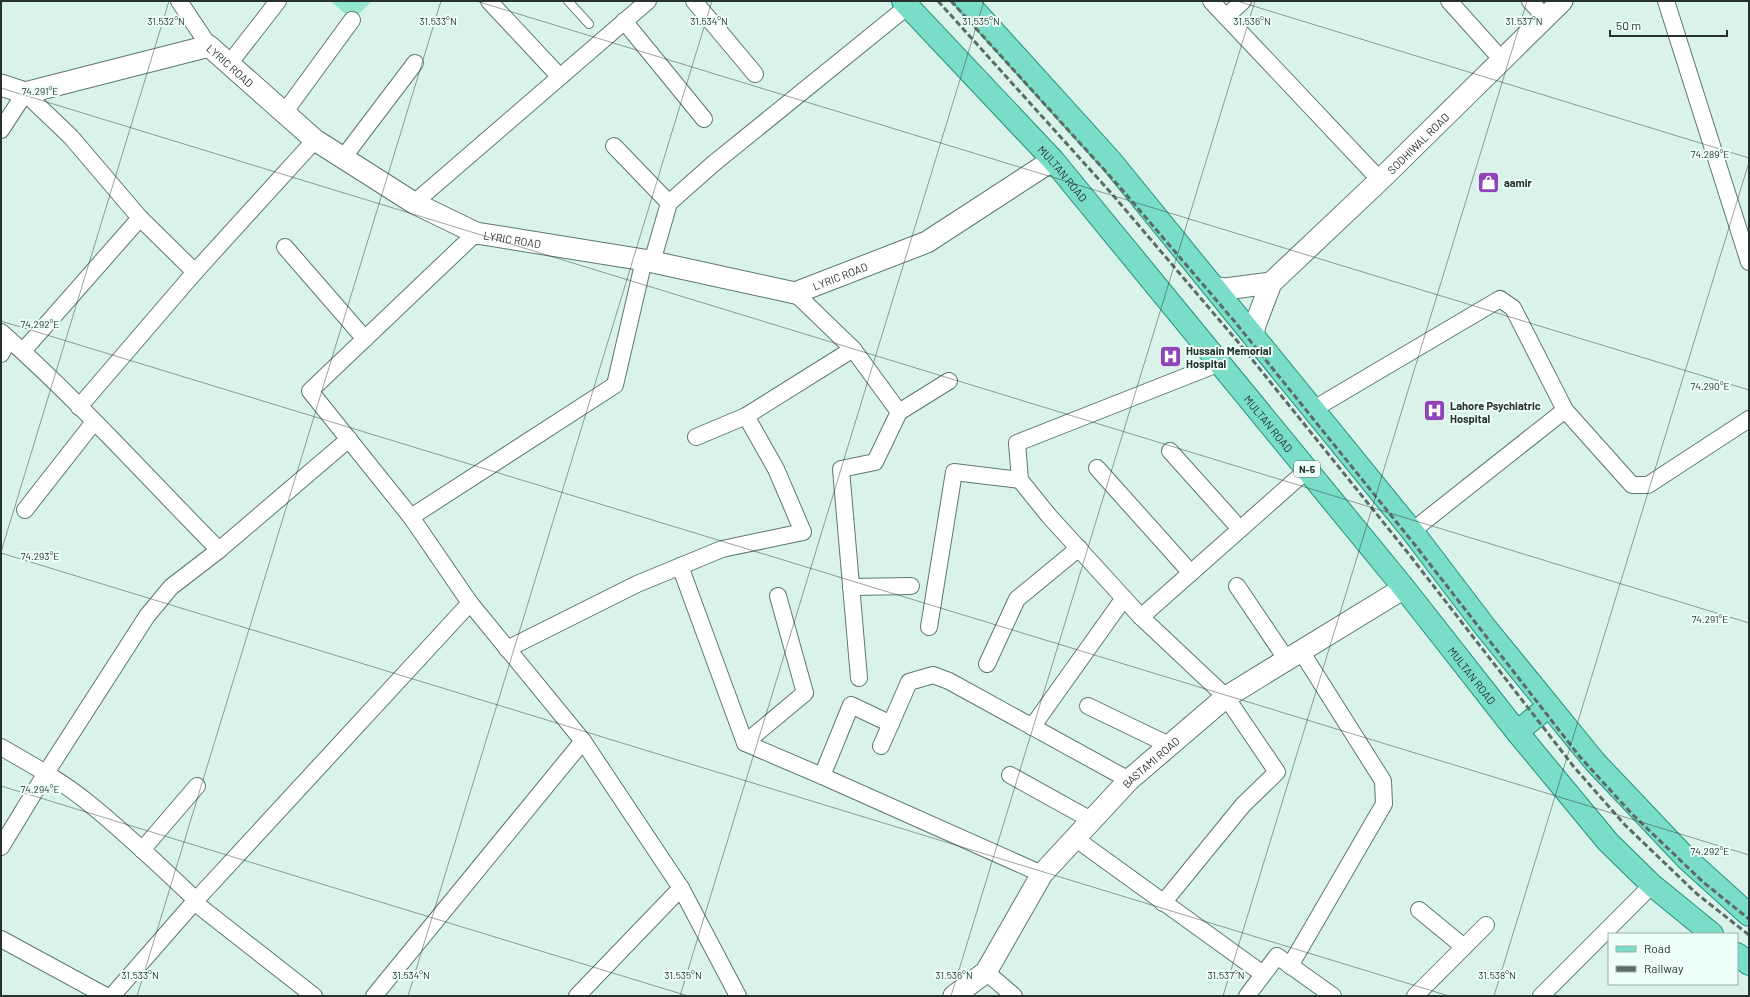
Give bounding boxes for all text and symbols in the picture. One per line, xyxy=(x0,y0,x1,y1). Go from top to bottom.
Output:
scale bar xyxy=(1610,12,1727,38)
text: 31.532°N xyxy=(147,15,185,27)
text: 31.533°N xyxy=(419,15,457,27)
text: 31.534°N xyxy=(690,15,728,27)
text: 31.535°N xyxy=(962,15,1000,27)
text: 31.536°N xyxy=(1233,15,1271,27)
text: 31.537°N xyxy=(1506,15,1542,27)
text: 50 m xyxy=(1616,18,1641,32)
street label: LYRIC ROAD xyxy=(205,41,257,89)
text: 74.291°E xyxy=(22,85,58,97)
street label: SODHIWAL ROAD xyxy=(1384,110,1451,176)
street label: MULTAN ROAD xyxy=(1036,142,1091,204)
text: 74.289°E xyxy=(1691,148,1729,160)
shop icon: aamir xyxy=(1476,169,1502,195)
place label: aamir xyxy=(1504,176,1533,189)
street label: LYRIC ROAD xyxy=(483,228,542,250)
street label: LYRIC ROAD xyxy=(811,259,869,292)
text: 74.292°E xyxy=(21,318,59,330)
hospital icon: Hussain Memorial Hospital xyxy=(1158,343,1184,369)
place label: Hussain Memorial Hospital xyxy=(1186,344,1272,370)
text: 74.290°E xyxy=(1690,380,1730,392)
street label: MULTAN ROAD xyxy=(1242,392,1296,454)
hospital icon: Lahore Psychiatric Hospital xyxy=(1421,398,1447,424)
place label: Lahore Psychiatric Hospital xyxy=(1450,399,1541,425)
road number: N-5 xyxy=(1294,461,1320,477)
text: 74.293°E xyxy=(21,550,59,562)
text: 74.291°E xyxy=(1692,613,1728,625)
street label: MULTAN ROAD xyxy=(1446,644,1499,707)
street label: BASTAMI ROAD xyxy=(1119,733,1182,790)
text: 74.294°E xyxy=(21,783,59,795)
text: 74.292°E xyxy=(1691,845,1729,857)
legend xyxy=(1608,933,1738,985)
text: Road xyxy=(1644,941,1671,955)
text: Railway xyxy=(1644,961,1684,975)
text: 31.533°N xyxy=(121,969,159,981)
text: 31.534°N xyxy=(392,969,430,981)
text: 31.535°N xyxy=(664,969,702,981)
text: 31.536°N xyxy=(935,969,973,981)
text: 31.537°N xyxy=(1208,969,1244,981)
text: 31.538°N xyxy=(1478,969,1516,981)

